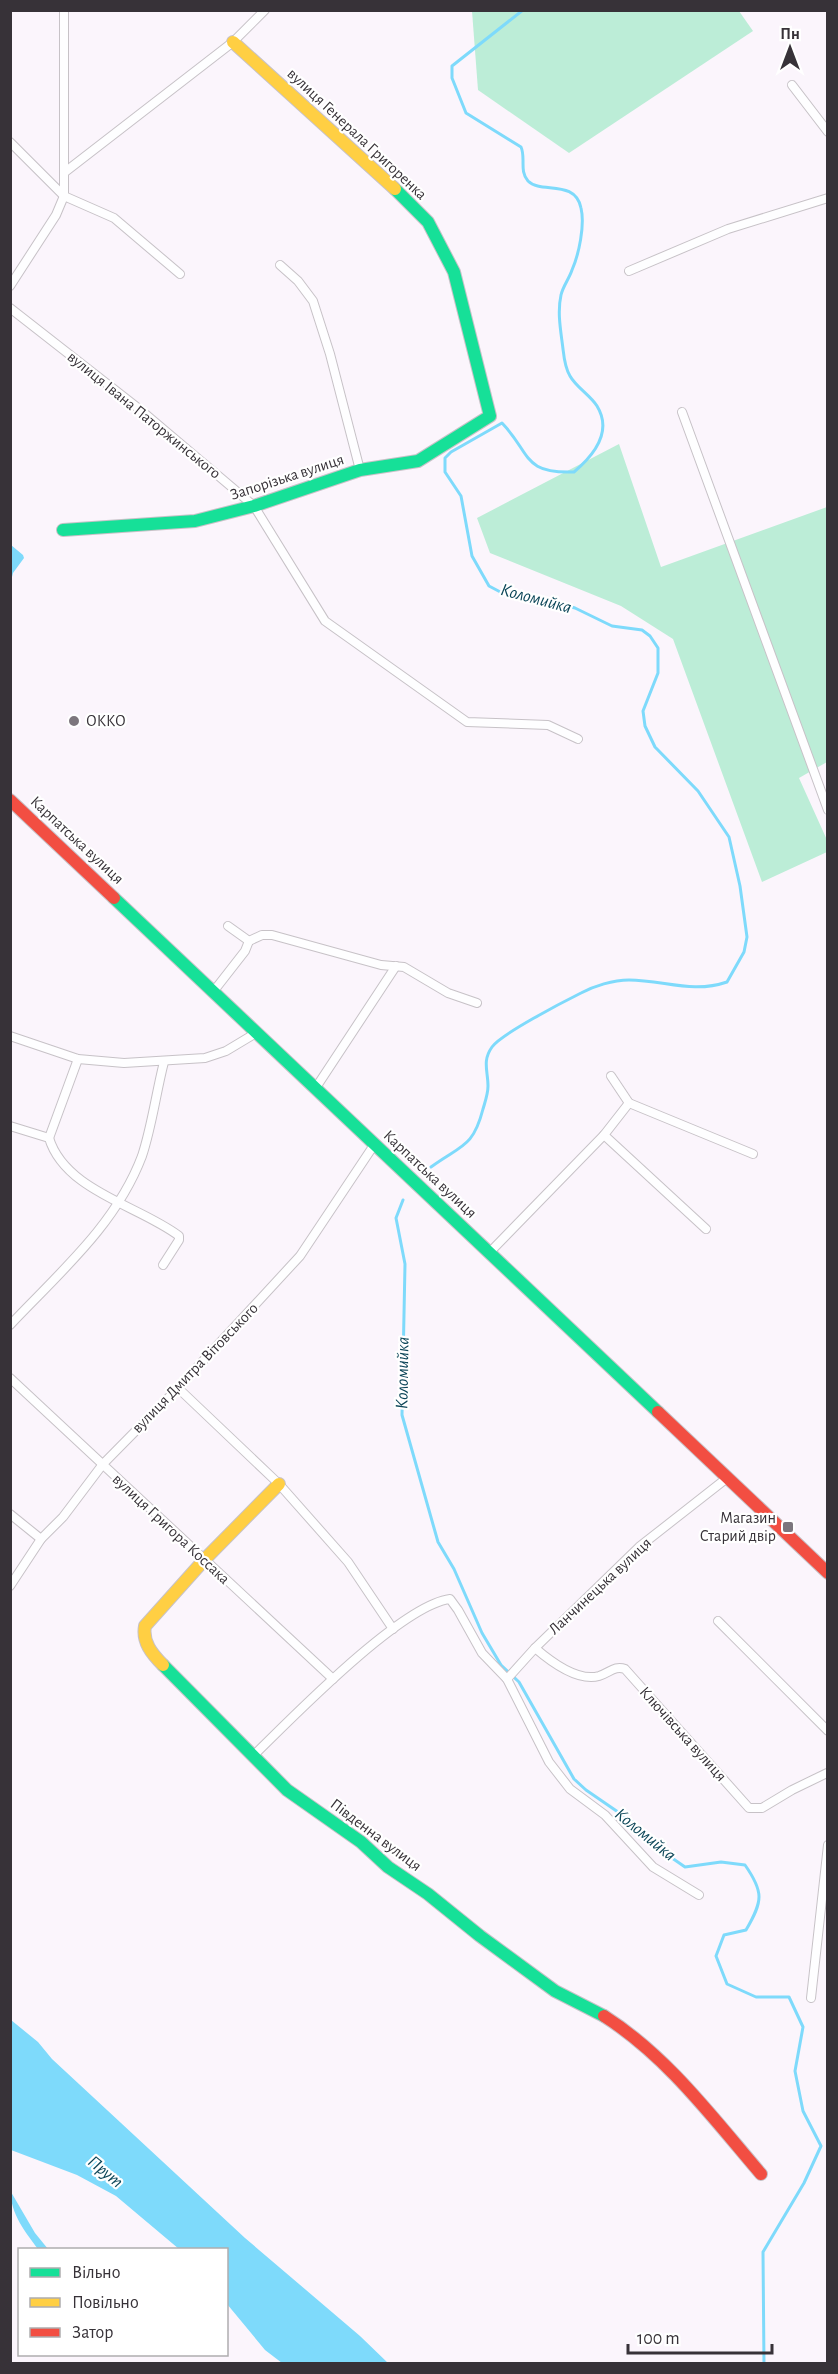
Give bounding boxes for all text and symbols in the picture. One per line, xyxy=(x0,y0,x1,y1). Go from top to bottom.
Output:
north arrow xyxy=(760,18,820,78)
text: Пн xyxy=(780,26,800,42)
street label: вулиця Генерала Григоренка xyxy=(283,65,430,203)
street label: вулиця Івана Паторжинського xyxy=(64,348,224,483)
street label: Запорізька вулиця xyxy=(228,451,346,504)
water label: Коломийка xyxy=(499,581,573,617)
place label: ОККО xyxy=(86,713,126,729)
marker: ОККО xyxy=(67,714,81,728)
street label: Карпатська вулиця xyxy=(27,793,127,888)
street label: Карпатська вулиця xyxy=(380,1127,480,1222)
street label: вулиця Дмитра Вітовського xyxy=(129,1300,262,1437)
water label: Коломийка xyxy=(393,1337,413,1409)
street label: вулиця Григора Коссака xyxy=(109,1471,233,1588)
place label: Магазин Старий двір xyxy=(700,1510,776,1544)
marker: Магазин Старий двір xyxy=(781,1520,795,1534)
street label: Ланчинецька вулиця xyxy=(546,1534,655,1638)
street label: Ключівська вулиця xyxy=(636,1684,729,1785)
street label: Південна вулиця xyxy=(327,1796,424,1875)
water label: Коломийка xyxy=(611,1805,679,1865)
water label: Прут xyxy=(84,2153,126,2191)
legend xyxy=(18,2248,228,2356)
text: Вільно xyxy=(72,2264,120,2282)
text: Повільно xyxy=(72,2294,139,2312)
scale bar xyxy=(628,2317,772,2355)
text: Затор xyxy=(72,2324,113,2342)
text: 100 m xyxy=(637,2330,680,2348)

